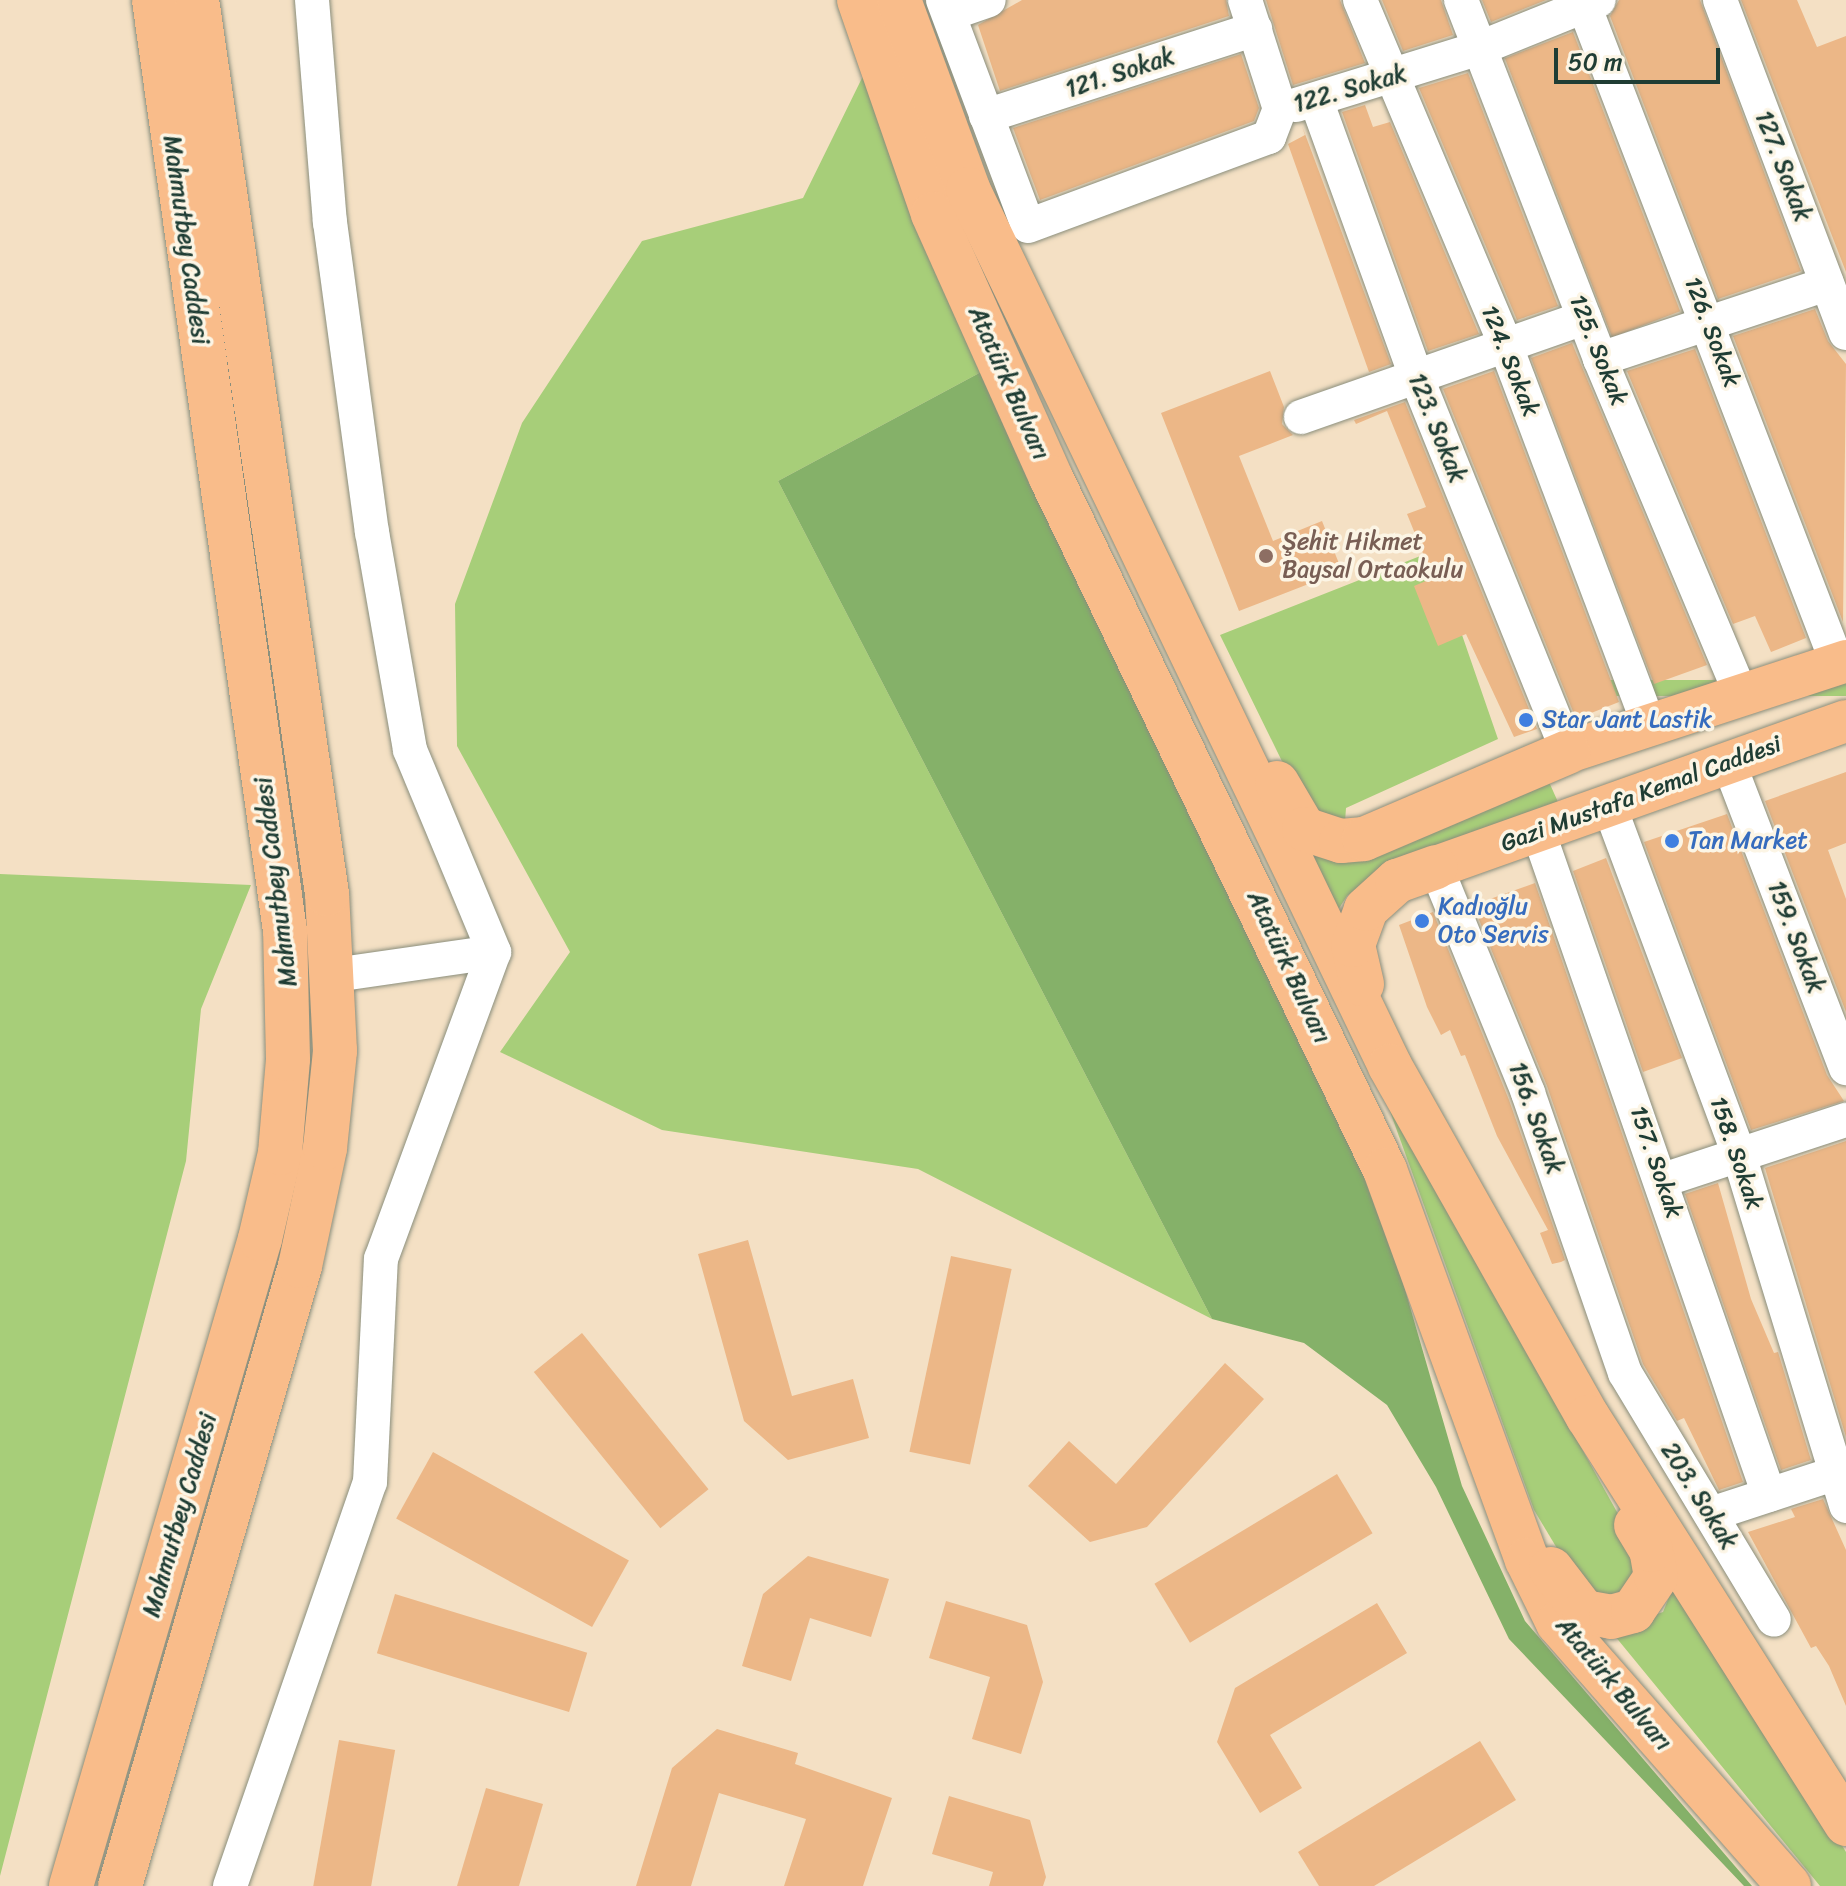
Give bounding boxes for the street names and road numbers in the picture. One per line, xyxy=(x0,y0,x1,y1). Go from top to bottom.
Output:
street label: 121. Sokak xyxy=(1062,42,1178,104)
street label: 122. Sokak xyxy=(1290,59,1410,119)
street label: 127. Sokak xyxy=(1749,107,1817,225)
street label: Mahmutbey Caddesi xyxy=(157,134,215,346)
street label: 126. Sokak xyxy=(1678,273,1746,391)
street label: 125. Sokak xyxy=(1563,290,1633,410)
street label: 124. Sokak xyxy=(1475,301,1545,421)
street label: Atatürk Bulvarı xyxy=(962,302,1056,464)
street label: 123. Sokak xyxy=(1402,369,1472,487)
street label: Gazi Mustafa Kemal Caddesi xyxy=(1496,730,1786,858)
street label: Mahmutbey Caddesi xyxy=(249,776,303,988)
street label: 159. Sokak xyxy=(1761,877,1831,997)
street label: Atatürk Bulvarı xyxy=(1241,886,1337,1048)
street label: 156. Sokak xyxy=(1502,1058,1570,1178)
street label: 158. Sokak xyxy=(1703,1093,1769,1213)
street label: 157. Sokak xyxy=(1623,1102,1689,1222)
street label: Mahmutbey Caddesi xyxy=(137,1410,223,1620)
street label: 203. Sokak xyxy=(1655,1437,1743,1555)
street label: Atatürk Bulvarı xyxy=(1550,1612,1678,1756)

